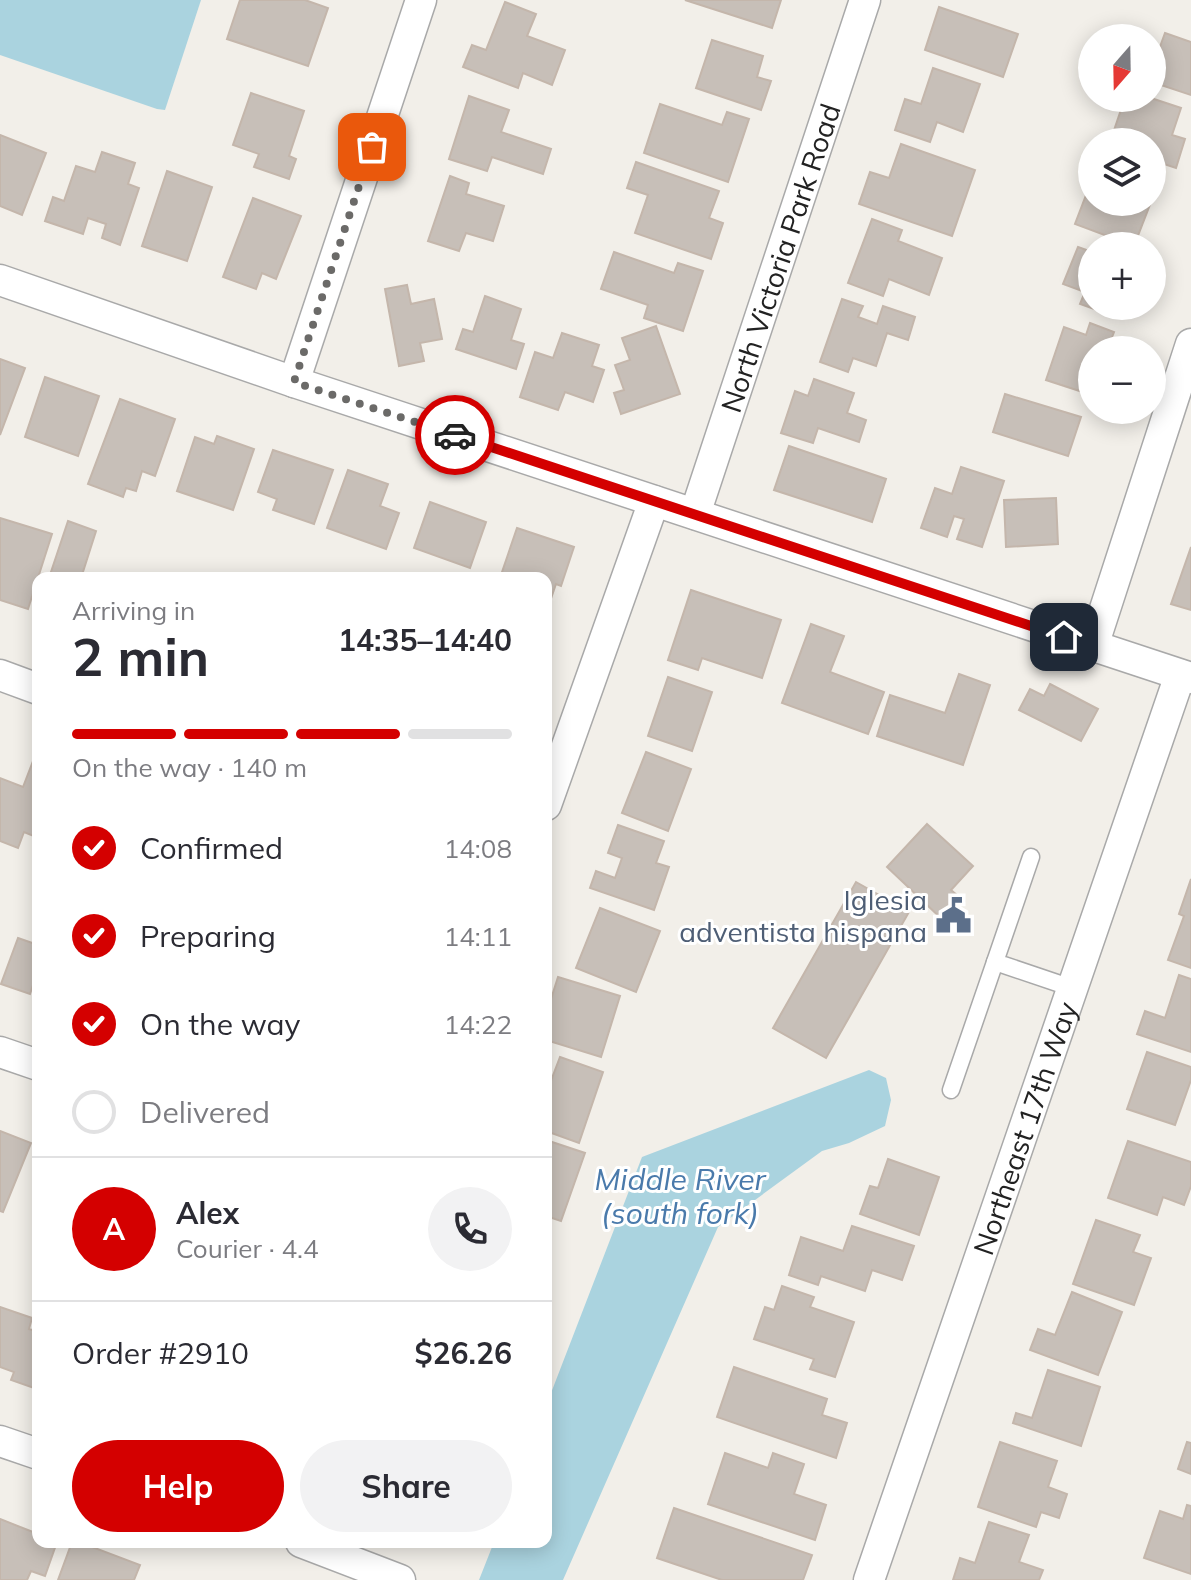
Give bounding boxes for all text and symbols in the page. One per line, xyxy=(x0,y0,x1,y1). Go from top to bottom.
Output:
north arrow xyxy=(1078,24,1166,112)
map controls xyxy=(1078,24,1166,424)
street label: North Victoria Park Road xyxy=(712,99,847,417)
pin xyxy=(338,113,406,181)
icon: bag xyxy=(350,125,394,169)
button: layers xyxy=(1078,128,1166,216)
button: + xyxy=(1078,232,1166,320)
button: − xyxy=(1078,336,1166,424)
courier xyxy=(415,395,495,475)
icon: car xyxy=(433,413,477,457)
text: Arriving in xyxy=(72,594,195,627)
pin xyxy=(1030,603,1098,671)
icon: home xyxy=(1042,615,1086,659)
text: 14:35–14:40 xyxy=(338,621,512,659)
text: 2 min xyxy=(72,624,209,689)
text: On the way · 140 m xyxy=(72,751,307,784)
icon: check xyxy=(72,826,116,870)
text: Confirmed xyxy=(140,829,283,867)
text: 14:08 xyxy=(444,832,512,865)
place label: Iglesia adventista hispana xyxy=(679,882,927,949)
public building icon: Iglesia adventista hispana xyxy=(934,896,972,934)
icon: check xyxy=(72,914,116,958)
text: Preparing xyxy=(140,917,276,955)
text: 14:11 xyxy=(444,920,512,953)
street label: Northeast 17th Way xyxy=(965,997,1084,1259)
icon: check xyxy=(72,1002,116,1046)
text: On the way xyxy=(140,1005,300,1043)
text: 14:22 xyxy=(444,1008,512,1041)
text: Delivered xyxy=(140,1093,270,1131)
water label: Middle River (south fork) xyxy=(595,1160,767,1232)
button: phone xyxy=(428,1187,512,1271)
text: Alex xyxy=(176,1194,239,1232)
text: A xyxy=(103,1210,125,1248)
text: Courier · 4.4 xyxy=(176,1232,319,1265)
text: Order #2910 xyxy=(72,1334,249,1372)
text: $26.26 xyxy=(415,1334,512,1372)
button: Help xyxy=(72,1440,284,1532)
button: Share xyxy=(300,1440,512,1532)

